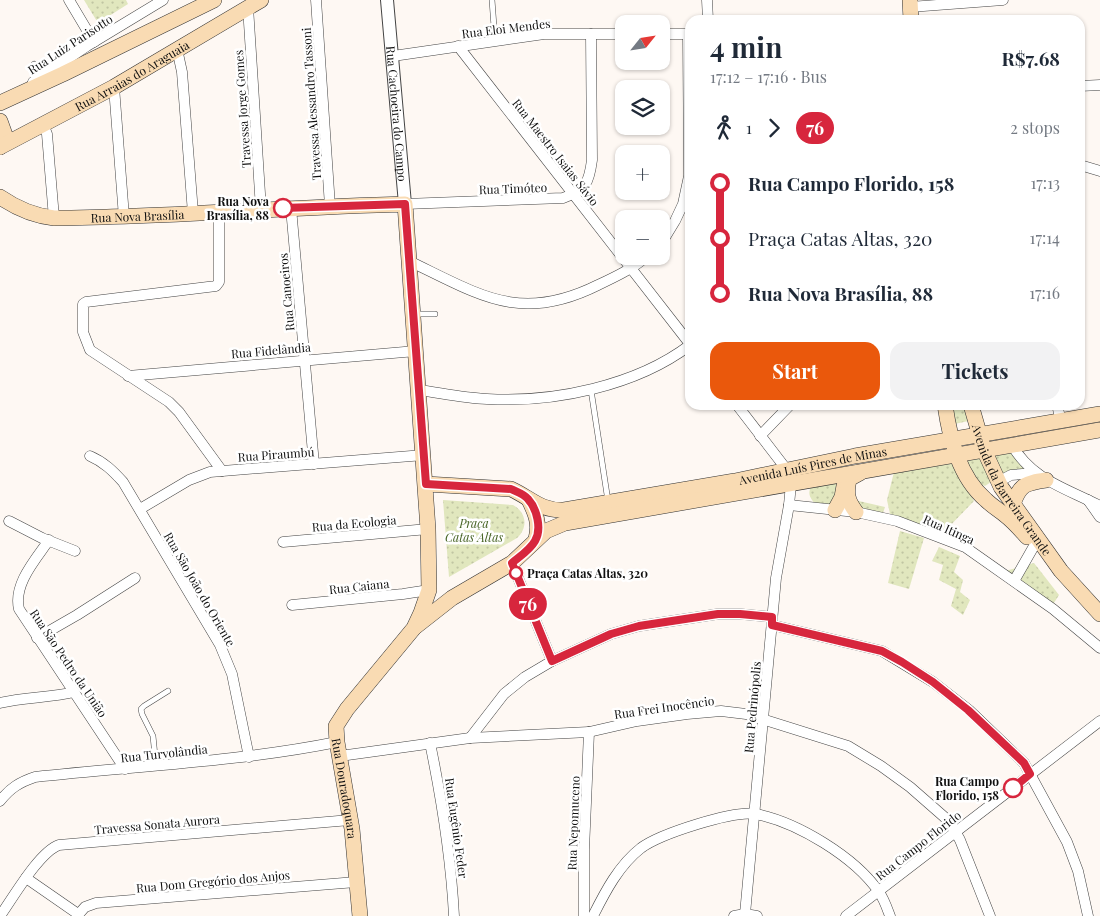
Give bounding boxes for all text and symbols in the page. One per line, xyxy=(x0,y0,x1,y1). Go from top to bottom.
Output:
street label: Rua Luiz Parisotto xyxy=(24,10,116,77)
street label: Rua Eloi Mendes xyxy=(461,15,551,41)
north arrow xyxy=(615,15,670,70)
map controls xyxy=(615,15,670,265)
street label: Travessa Alessandro Tassoni xyxy=(298,27,324,181)
text: 4 min xyxy=(710,28,782,65)
street label: Rua Arraias do Araguaia xyxy=(72,36,192,114)
street label: Rua Cachoeira do Campo xyxy=(383,45,411,183)
text: R$7.68 xyxy=(1002,45,1060,71)
street label: Travessa Jorge Gomes xyxy=(230,50,254,168)
text: 17:12 – 17:16 · Bus xyxy=(710,66,827,87)
button: layers xyxy=(615,80,670,135)
street label: Rua Maestro Isaias Sávio xyxy=(509,95,603,209)
icon: walk xyxy=(710,114,738,142)
icon: forward xyxy=(760,114,788,142)
text: 76 xyxy=(806,116,824,140)
text: 1 xyxy=(746,117,752,138)
text: 2 stops xyxy=(1010,117,1060,138)
button: + xyxy=(615,145,670,200)
text: Rua Campo Florido, 158 xyxy=(748,170,954,196)
text: 17:13 xyxy=(1030,172,1060,193)
street label: Rua Timóteo xyxy=(479,179,548,197)
place label: Rua Nova Brasília, 88 xyxy=(207,193,270,223)
marker: Rua Nova Brasília, 88 xyxy=(273,198,293,218)
street label: Rua Nova Brasília xyxy=(90,206,185,225)
button: − xyxy=(615,210,670,265)
text: Praça Catas Altas, 320 xyxy=(748,225,932,251)
text: 17:14 xyxy=(1030,227,1060,248)
street label: Rua Canoeiros xyxy=(275,252,297,332)
text: Rua Nova Brasília, 88 xyxy=(748,280,933,306)
text: 17:16 xyxy=(1029,282,1060,303)
street label: Rua Fidelândia xyxy=(230,339,312,361)
button: Start xyxy=(710,342,880,400)
button: Tickets xyxy=(890,342,1060,400)
street label: Avenida da Barreira Grande xyxy=(969,421,1055,559)
street label: Rua Piraumbú xyxy=(237,443,315,465)
street label: Avenida Luís Pires de Minas xyxy=(736,443,888,488)
street label: Rua da Ecologia xyxy=(311,511,397,535)
street label: Rua Itinga xyxy=(921,511,977,547)
park label: Praça Catas Altas xyxy=(445,515,503,545)
street label: Rua São João do Oriente xyxy=(161,529,239,649)
place label: Praça Catas Altas, 320 xyxy=(527,565,648,581)
marker: Praça Catas Altas, 320 xyxy=(509,566,523,580)
street label: Rua Caiana xyxy=(328,575,390,597)
line badge: 76 xyxy=(506,588,550,620)
text: 76 xyxy=(519,592,537,616)
street label: Rua São Pedro da União xyxy=(27,606,111,721)
street label: Rua Pedrinópolis xyxy=(740,661,764,753)
street label: Rua Frei Inocêncio xyxy=(613,692,715,722)
street label: Rua Douradoquara xyxy=(328,737,361,839)
street label: Rua Turvolândia xyxy=(120,740,208,766)
place label: Rua Campo Florido, 158 xyxy=(935,773,999,803)
street label: Rua Nepomuceno xyxy=(563,775,583,871)
street label: Rua Eugênio Feder xyxy=(442,777,472,880)
marker: Rua Campo Florido, 158 xyxy=(1003,778,1023,798)
street label: Rua Campo Florido xyxy=(872,806,964,883)
street label: Travessa Sonata Aurora xyxy=(93,811,221,837)
street label: Rua Dom Gregório dos Anjos xyxy=(135,866,291,896)

